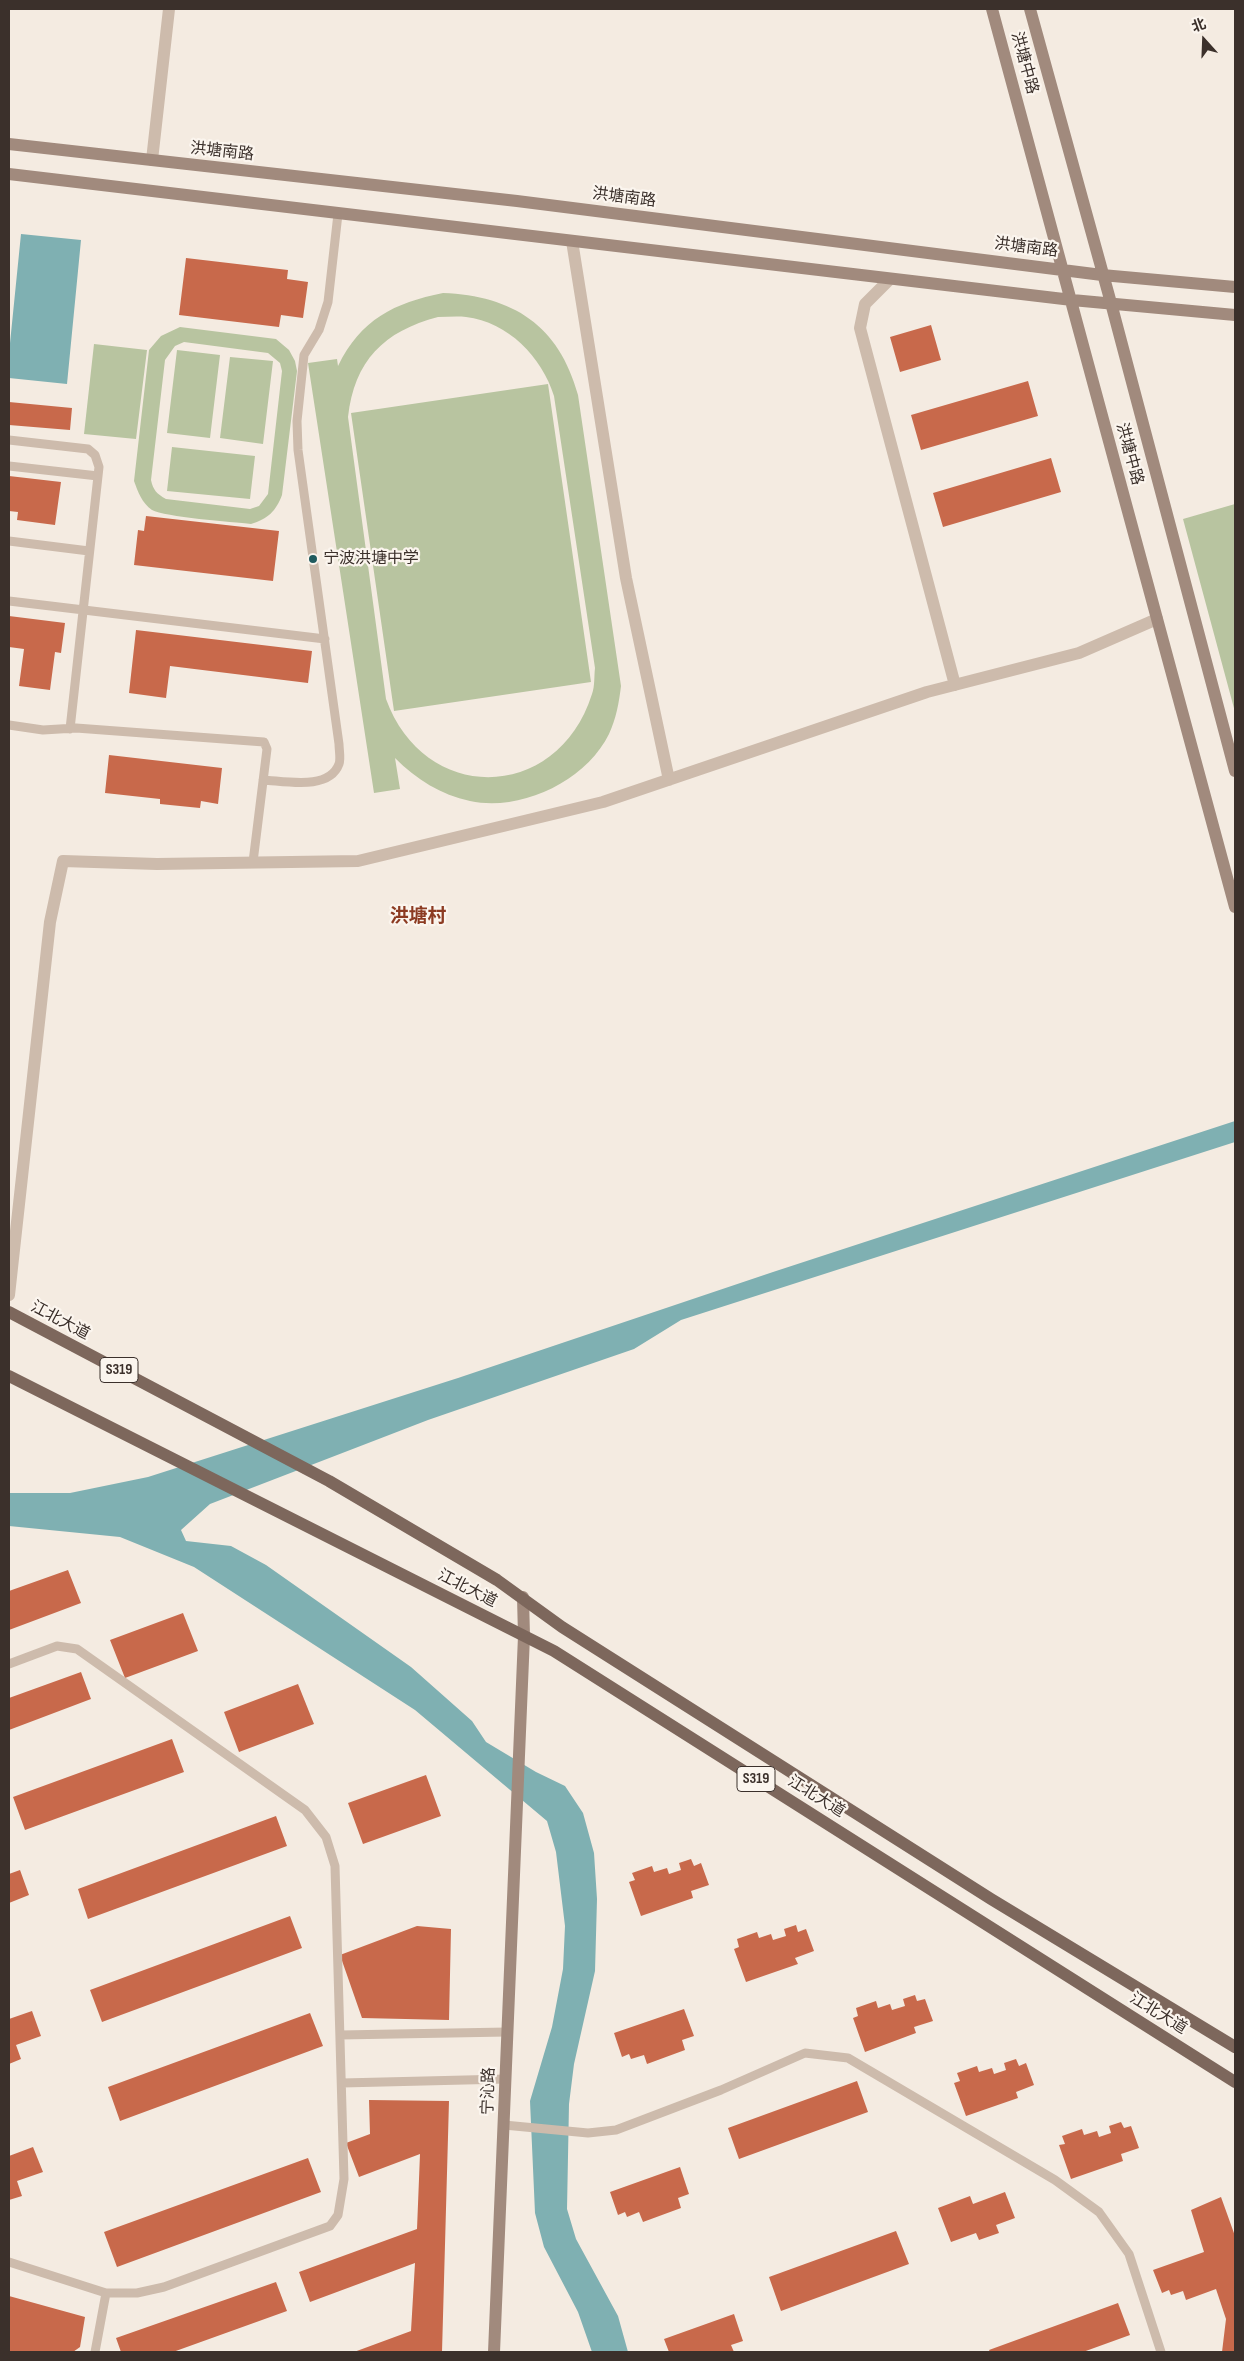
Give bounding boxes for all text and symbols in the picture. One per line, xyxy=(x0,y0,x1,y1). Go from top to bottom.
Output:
north arrow xyxy=(1179,15,1229,65)
text: 北 xyxy=(1189,15,1208,36)
street label: 洪塘中路 xyxy=(1006,30,1042,96)
street label: 洪塘南路 xyxy=(189,139,255,165)
street label: 洪塘南路 xyxy=(591,185,657,211)
street label: 洪塘南路 xyxy=(993,235,1059,261)
street label: 洪塘中路 xyxy=(1111,421,1147,487)
place label: 宁波洪塘中学 xyxy=(323,549,419,569)
marker: 宁波洪塘中学 xyxy=(307,553,319,565)
district label: 洪塘村 xyxy=(390,906,446,928)
street label: 江北大道 xyxy=(27,1298,93,1344)
road number: S319 xyxy=(100,1358,138,1382)
street label: 江北大道 xyxy=(434,1566,500,1612)
road number: S319 xyxy=(737,1766,775,1792)
street label: 江北大道 xyxy=(784,1772,848,1822)
street label: 江北大道 xyxy=(1126,1989,1190,2039)
street label: 宁沁路 xyxy=(479,2067,499,2115)

